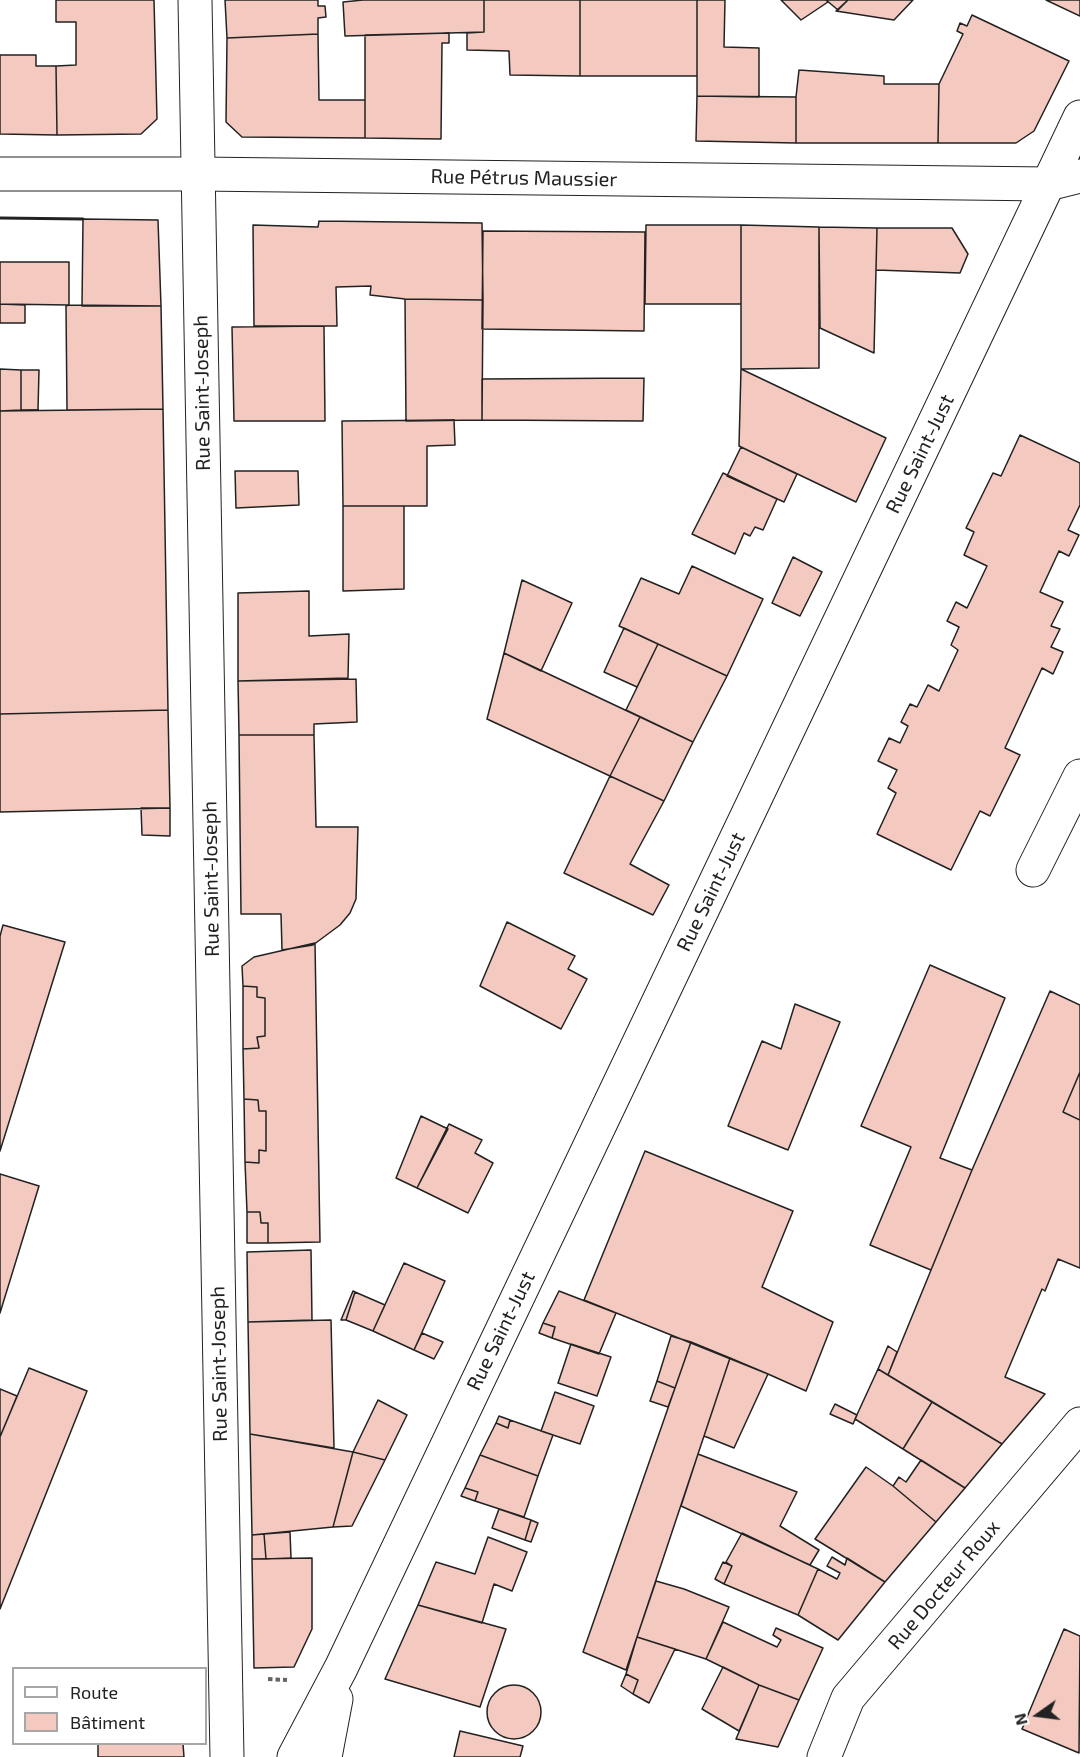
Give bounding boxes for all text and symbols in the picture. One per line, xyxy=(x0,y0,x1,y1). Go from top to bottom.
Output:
street label: Rue Pétrus Maussier xyxy=(430,164,618,192)
street label: Rue Saint-Joseph xyxy=(189,315,215,471)
street label: Rue Saint-Just xyxy=(881,391,959,517)
street label: Rue Saint-Joseph xyxy=(198,801,224,957)
street label: Rue Saint-Just xyxy=(672,829,750,955)
street label: Rue Saint-Just xyxy=(462,1268,540,1394)
street label: Rue Saint-Joseph xyxy=(206,1286,232,1442)
street label: Rue Docteur Roux xyxy=(883,1516,1005,1654)
legend xyxy=(12,1667,207,1745)
text: Route xyxy=(70,1681,118,1703)
north arrow xyxy=(1008,1685,1068,1745)
text: Bâtiment xyxy=(70,1711,145,1733)
text: N xyxy=(1009,1712,1031,1727)

